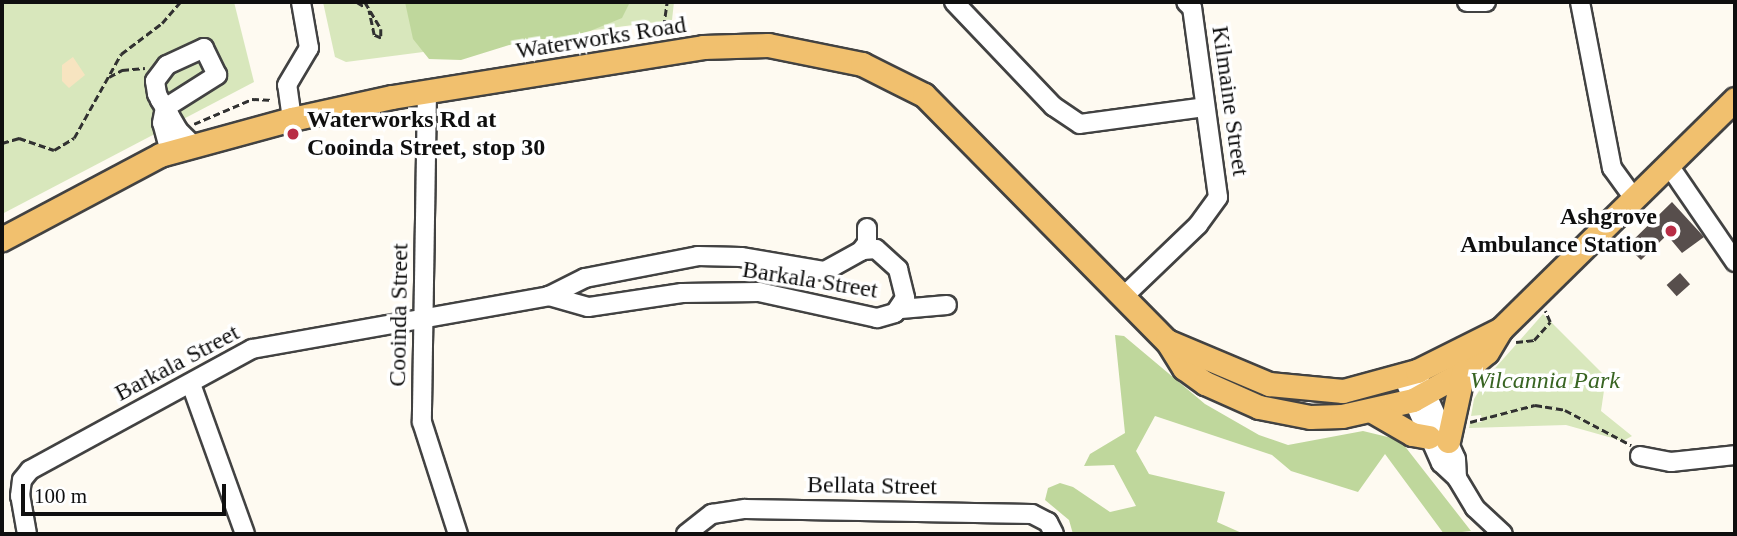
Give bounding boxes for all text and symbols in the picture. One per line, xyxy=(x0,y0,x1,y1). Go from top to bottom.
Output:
street label: Waterworks Road xyxy=(514,10,688,66)
street label: Kilmaine Street xyxy=(1205,24,1255,178)
place label: Waterworks Rd at Cooinda Street, stop 30 xyxy=(307,106,545,162)
marker: Waterworks Rd at Cooinda Street, stop 30 xyxy=(285,126,301,142)
place label: Ashgrove Ambulance Station xyxy=(1460,203,1657,259)
marker: Ashgrove Ambulance Station xyxy=(1663,223,1679,239)
street label: Cooinda Street xyxy=(383,243,415,387)
street label: Barkala Street xyxy=(740,255,880,305)
street label: Barkala Street xyxy=(110,318,244,408)
park label: Wilcannia Park xyxy=(1470,367,1620,395)
scale bar xyxy=(24,470,229,514)
street label: Bellata Street xyxy=(807,470,937,502)
text: 100 m xyxy=(34,484,87,508)

